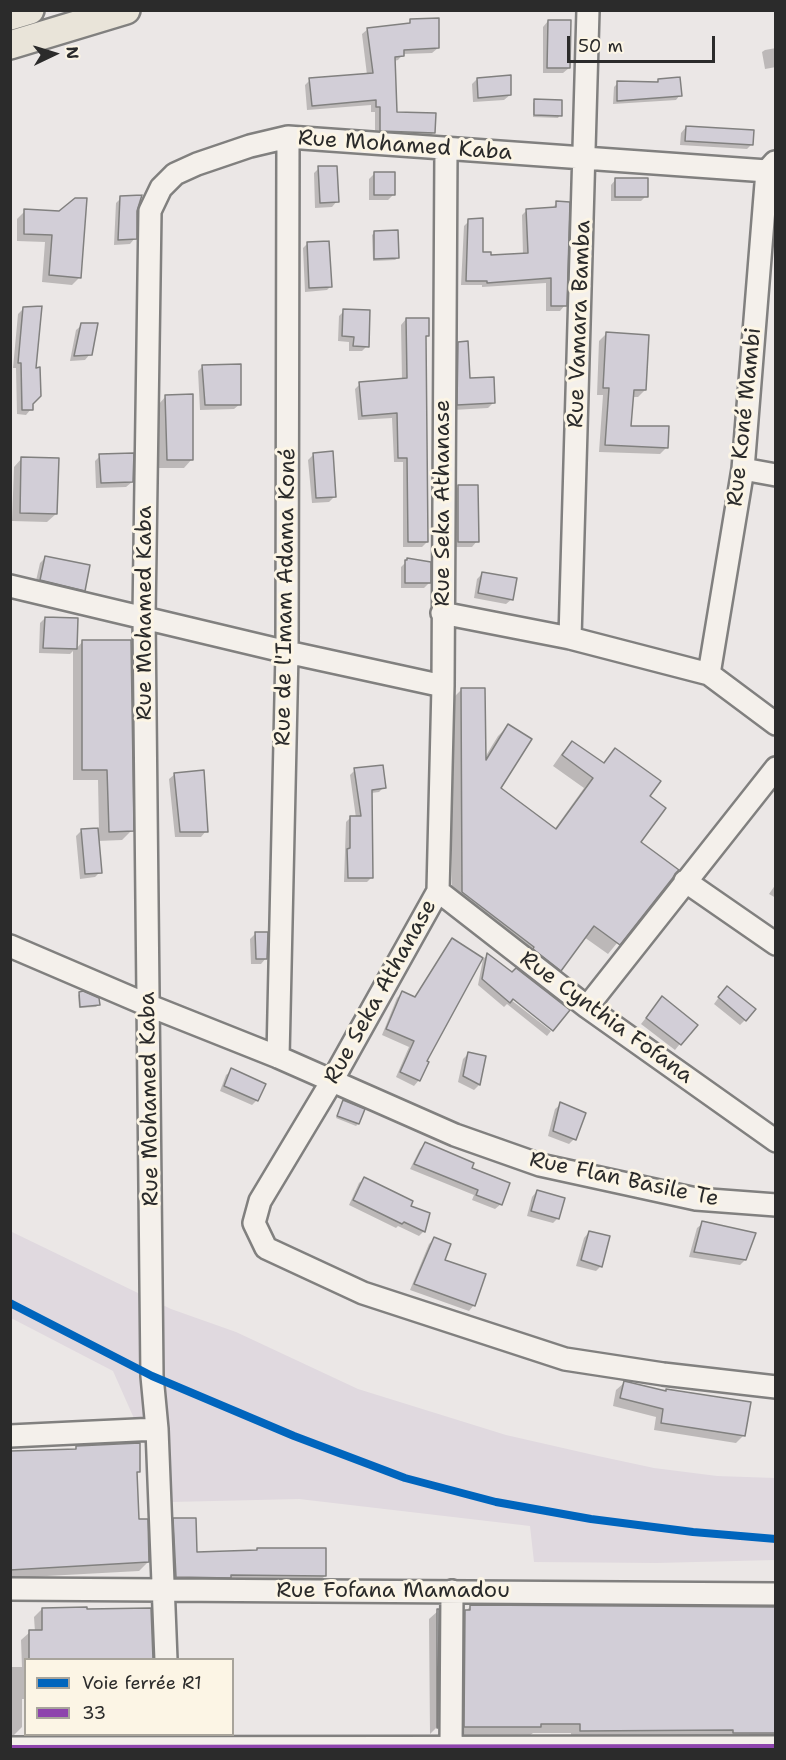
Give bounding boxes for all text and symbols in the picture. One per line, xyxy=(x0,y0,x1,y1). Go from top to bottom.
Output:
north arrow xyxy=(24,24,84,84)
scale bar xyxy=(570,24,718,62)
text: 50 m xyxy=(578,34,623,58)
text: N xyxy=(62,46,83,60)
street label: Rue Mohamed Kaba xyxy=(297,125,513,167)
street label: Rue Vamara Bamba xyxy=(563,220,597,428)
street label: Rue Koné Mambi xyxy=(722,326,768,508)
street label: Rue Seka Athanase xyxy=(430,400,456,606)
street label: Rue de l'Imam Adama Koné xyxy=(270,448,302,746)
street label: Rue Mohamed Kaba xyxy=(132,506,158,720)
street label: Rue Seka Athanase xyxy=(319,895,443,1089)
street label: Rue Cynthia Fofana xyxy=(514,946,698,1090)
street label: Rue Mohamed Kaba xyxy=(135,991,165,1207)
street label: Rue Flan Basile Te xyxy=(527,1147,721,1213)
street label: Rue Fofana Mamadou xyxy=(276,1578,510,1604)
legend xyxy=(24,1658,234,1736)
text: Voie ferrée R1 xyxy=(82,1671,202,1695)
text: 33 xyxy=(82,1701,106,1725)

